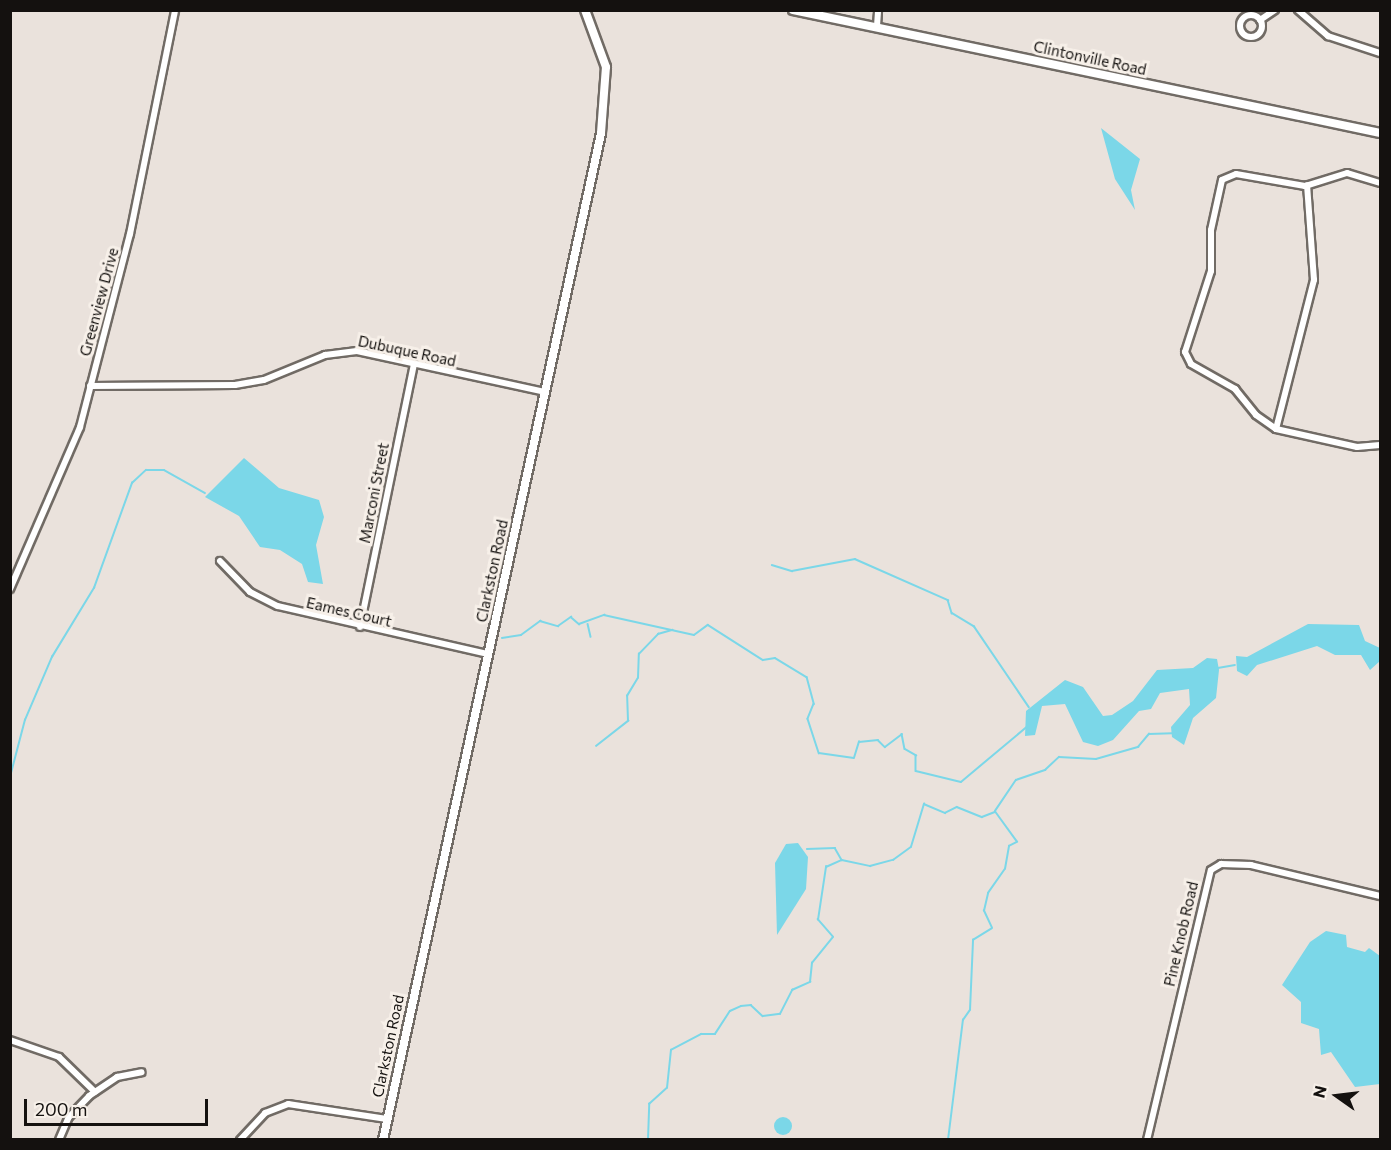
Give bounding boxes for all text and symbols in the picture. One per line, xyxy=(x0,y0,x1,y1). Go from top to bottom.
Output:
street label: Clintonville Road xyxy=(1032,37,1148,79)
street label: Greenview Drive xyxy=(76,246,122,358)
street label: Dubuque Road xyxy=(356,332,458,370)
street label: Marconi Street xyxy=(355,441,393,545)
street label: Clarkston Road xyxy=(472,518,512,624)
street label: Eames Court xyxy=(304,593,394,631)
street label: Pine Knob Road xyxy=(1160,880,1202,988)
street label: Clarkston Road xyxy=(368,993,408,1099)
north arrow xyxy=(1307,1066,1367,1126)
text: N xyxy=(1308,1083,1330,1100)
scale bar xyxy=(27,1087,212,1125)
text: 200 m xyxy=(35,1098,88,1120)

